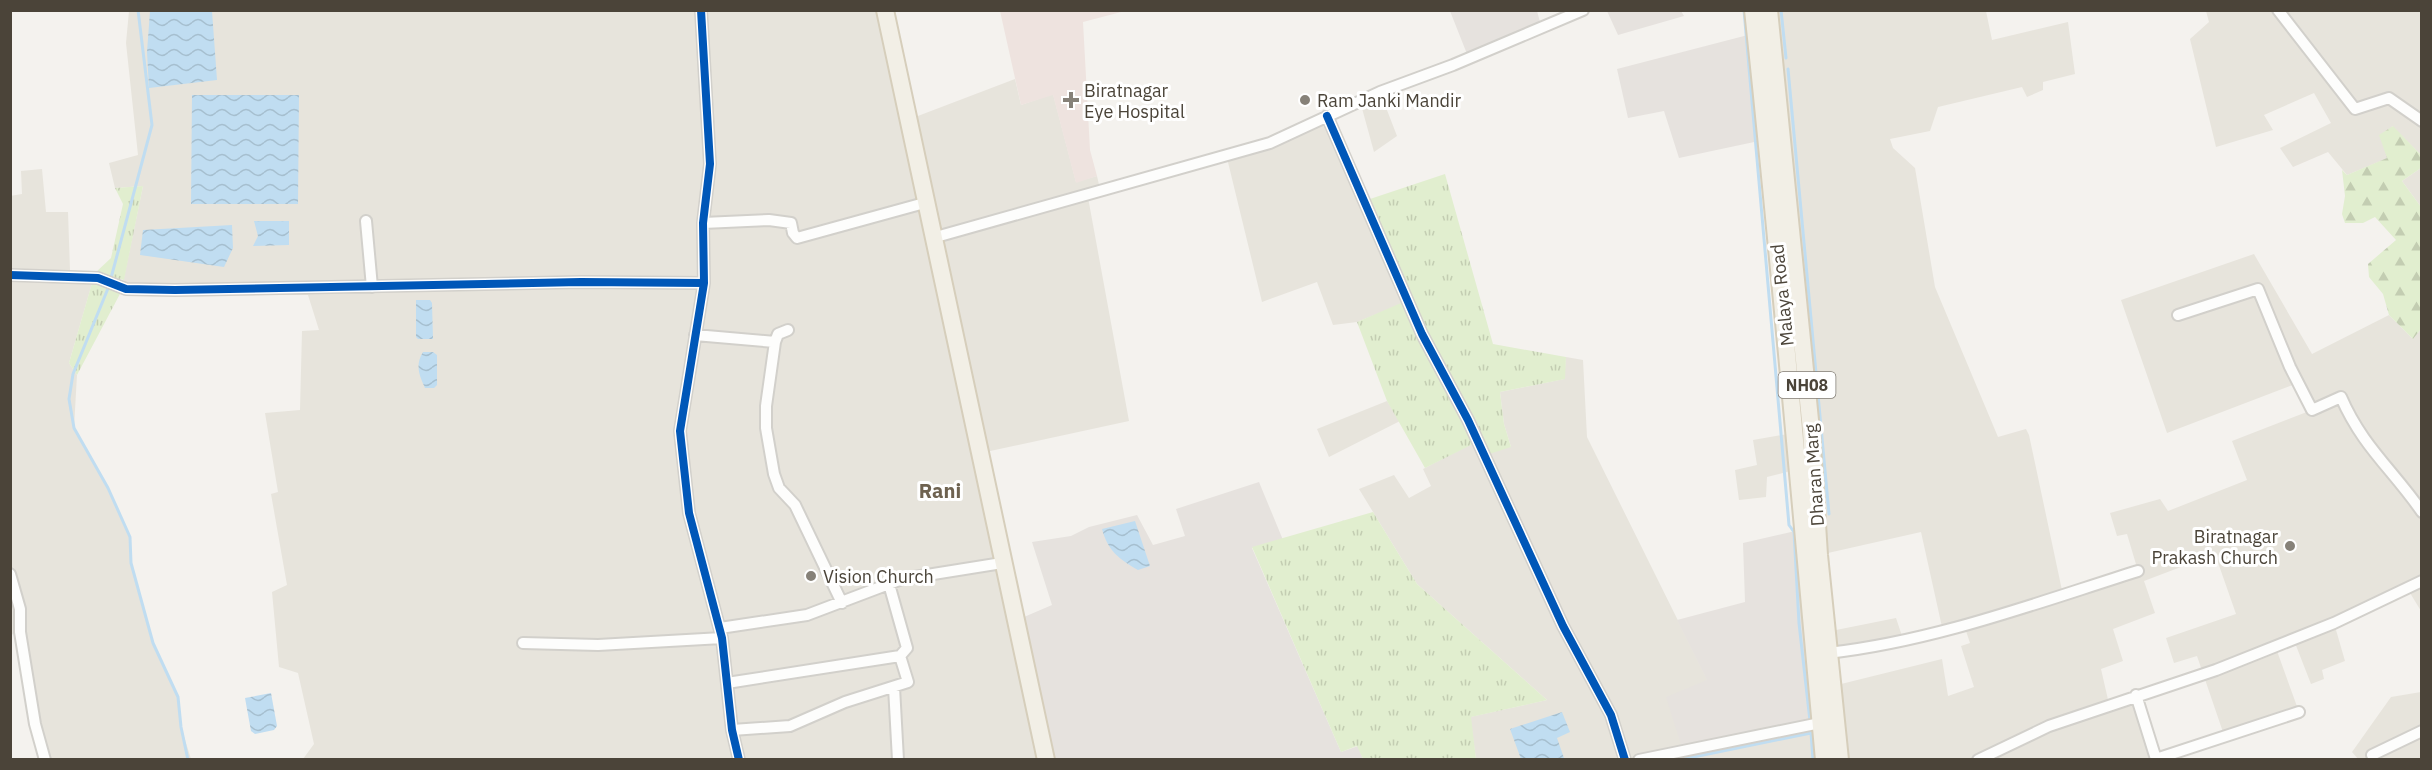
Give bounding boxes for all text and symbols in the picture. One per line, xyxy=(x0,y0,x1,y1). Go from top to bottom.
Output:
place label: Biratnagar Eye Hospital xyxy=(1084,79,1185,123)
place label: Ram Janki Mandir xyxy=(1317,89,1462,112)
marker: Biratnagar Eye Hospital xyxy=(1062,91,1080,109)
marker: Ram Janki Mandir xyxy=(1298,93,1312,107)
street label: Malaya Road xyxy=(1765,243,1799,347)
road number: NH08 xyxy=(1778,372,1836,398)
street label: Dharan Marg xyxy=(1799,423,1829,527)
district label: Rani xyxy=(919,477,961,504)
place label: Biratnagar Prakash Church xyxy=(2151,525,2278,569)
marker: Biratnagar Prakash Church xyxy=(2283,539,2297,553)
place label: Vision Church xyxy=(823,565,934,588)
marker: Vision Church xyxy=(804,569,818,583)

